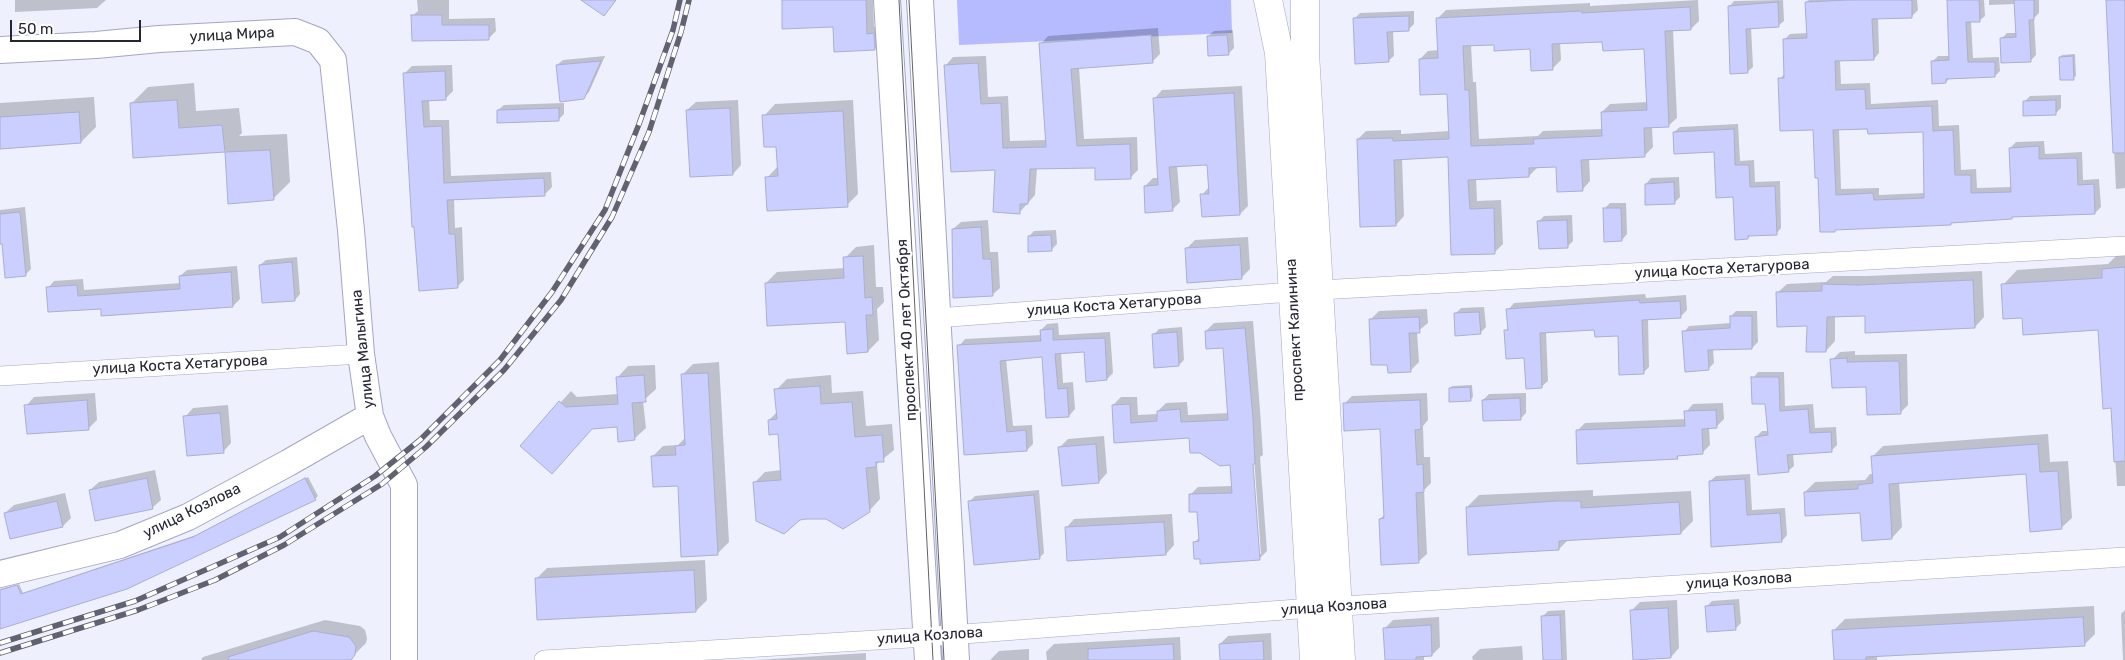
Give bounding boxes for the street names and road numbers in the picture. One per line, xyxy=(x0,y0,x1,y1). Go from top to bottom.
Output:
street label: улица Мира xyxy=(189,24,275,46)
street label: проспект 40 лет Октября xyxy=(893,239,921,421)
street label: улица Коста Хетагурова xyxy=(1634,255,1810,283)
street label: проспект Калинина xyxy=(1282,258,1308,402)
street label: улица Малыгина xyxy=(348,289,378,409)
street label: улица Коста Хетагурова xyxy=(1026,290,1202,320)
street label: улица Коста Хетагурова xyxy=(92,351,268,379)
street label: улица Козлова xyxy=(140,480,244,542)
street label: улица Козлова xyxy=(1685,568,1793,594)
street label: улица Козлова xyxy=(1280,594,1388,620)
street label: улица Козлова xyxy=(876,623,984,649)

